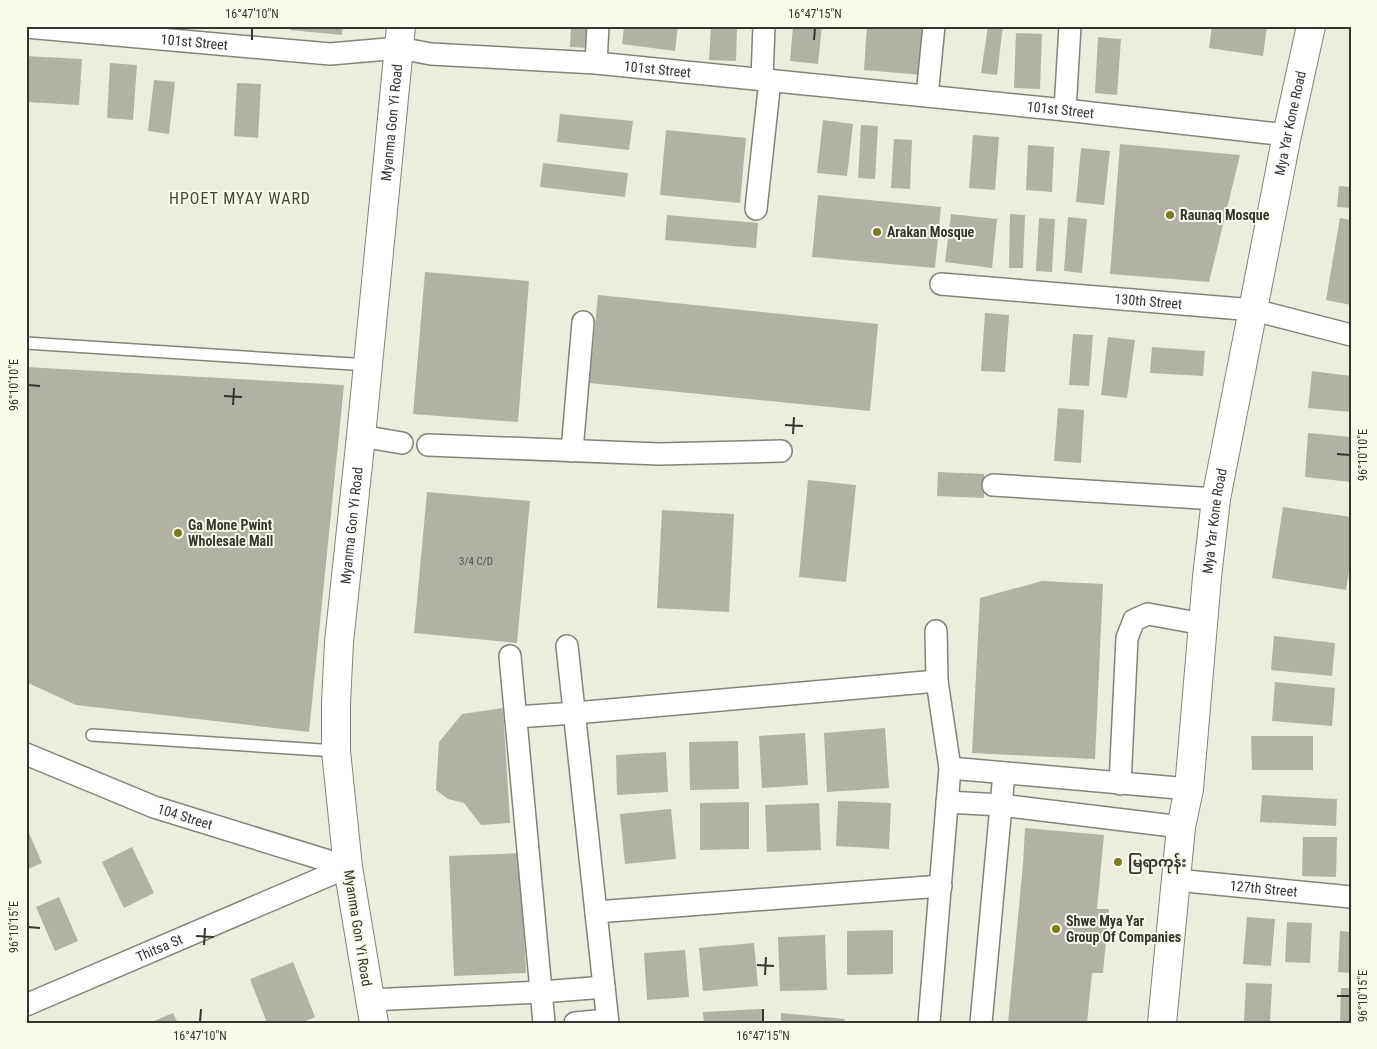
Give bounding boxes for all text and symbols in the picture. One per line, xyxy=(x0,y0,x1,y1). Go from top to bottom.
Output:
text: 16°47'10"N xyxy=(225,7,279,21)
text: 16°47'15"N xyxy=(788,7,842,21)
street label: 101st Street xyxy=(160,31,229,53)
street label: 101st Street xyxy=(623,58,692,80)
street label: Myanma Gon Yi Road xyxy=(378,63,405,182)
street label: Mya Yar Kone Road xyxy=(1271,69,1309,177)
street label: 101st Street xyxy=(1026,98,1095,121)
district label: HPOET MYAY WARD xyxy=(169,189,311,208)
place label: Raunaq Mosque xyxy=(1180,207,1270,223)
marker: Raunaq Mosque xyxy=(1164,209,1176,221)
place label: Arakan Mosque xyxy=(887,224,975,240)
marker: Arakan Mosque xyxy=(871,226,883,238)
street label: 130th Street xyxy=(1114,290,1183,312)
text: 96°10'10"E xyxy=(7,359,21,411)
text: 96°10'10"E xyxy=(1356,429,1370,481)
street label: Myanma Gon Yi Road xyxy=(337,466,366,585)
street label: Mya Yar Kone Road xyxy=(1199,467,1230,575)
place label: Ga Mone Pwint Wholesale Mall xyxy=(188,517,273,549)
marker: Ga Mone Pwint Wholesale Mall xyxy=(172,527,184,539)
house number: 3/4 C/D xyxy=(459,555,493,568)
street label: 104 Street xyxy=(156,801,215,833)
place label: မြရာကုန်း xyxy=(1128,852,1187,874)
marker: မြရာကုန်း xyxy=(1112,856,1124,868)
street label: Myanma Gon Yi Road xyxy=(341,869,375,987)
street label: 127th Street xyxy=(1229,877,1298,900)
text: 96°10'15"E xyxy=(7,901,21,953)
place label: Shwe Mya Yar Group Of Companies xyxy=(1066,913,1181,945)
marker: Shwe Mya Yar Group Of Companies xyxy=(1050,923,1062,935)
street label: Thitsa St xyxy=(134,931,185,965)
text: 96°10'15"E xyxy=(1356,970,1370,1022)
text: 16°47'10"N xyxy=(173,1029,227,1043)
text: 16°47'15"N xyxy=(736,1029,790,1043)

